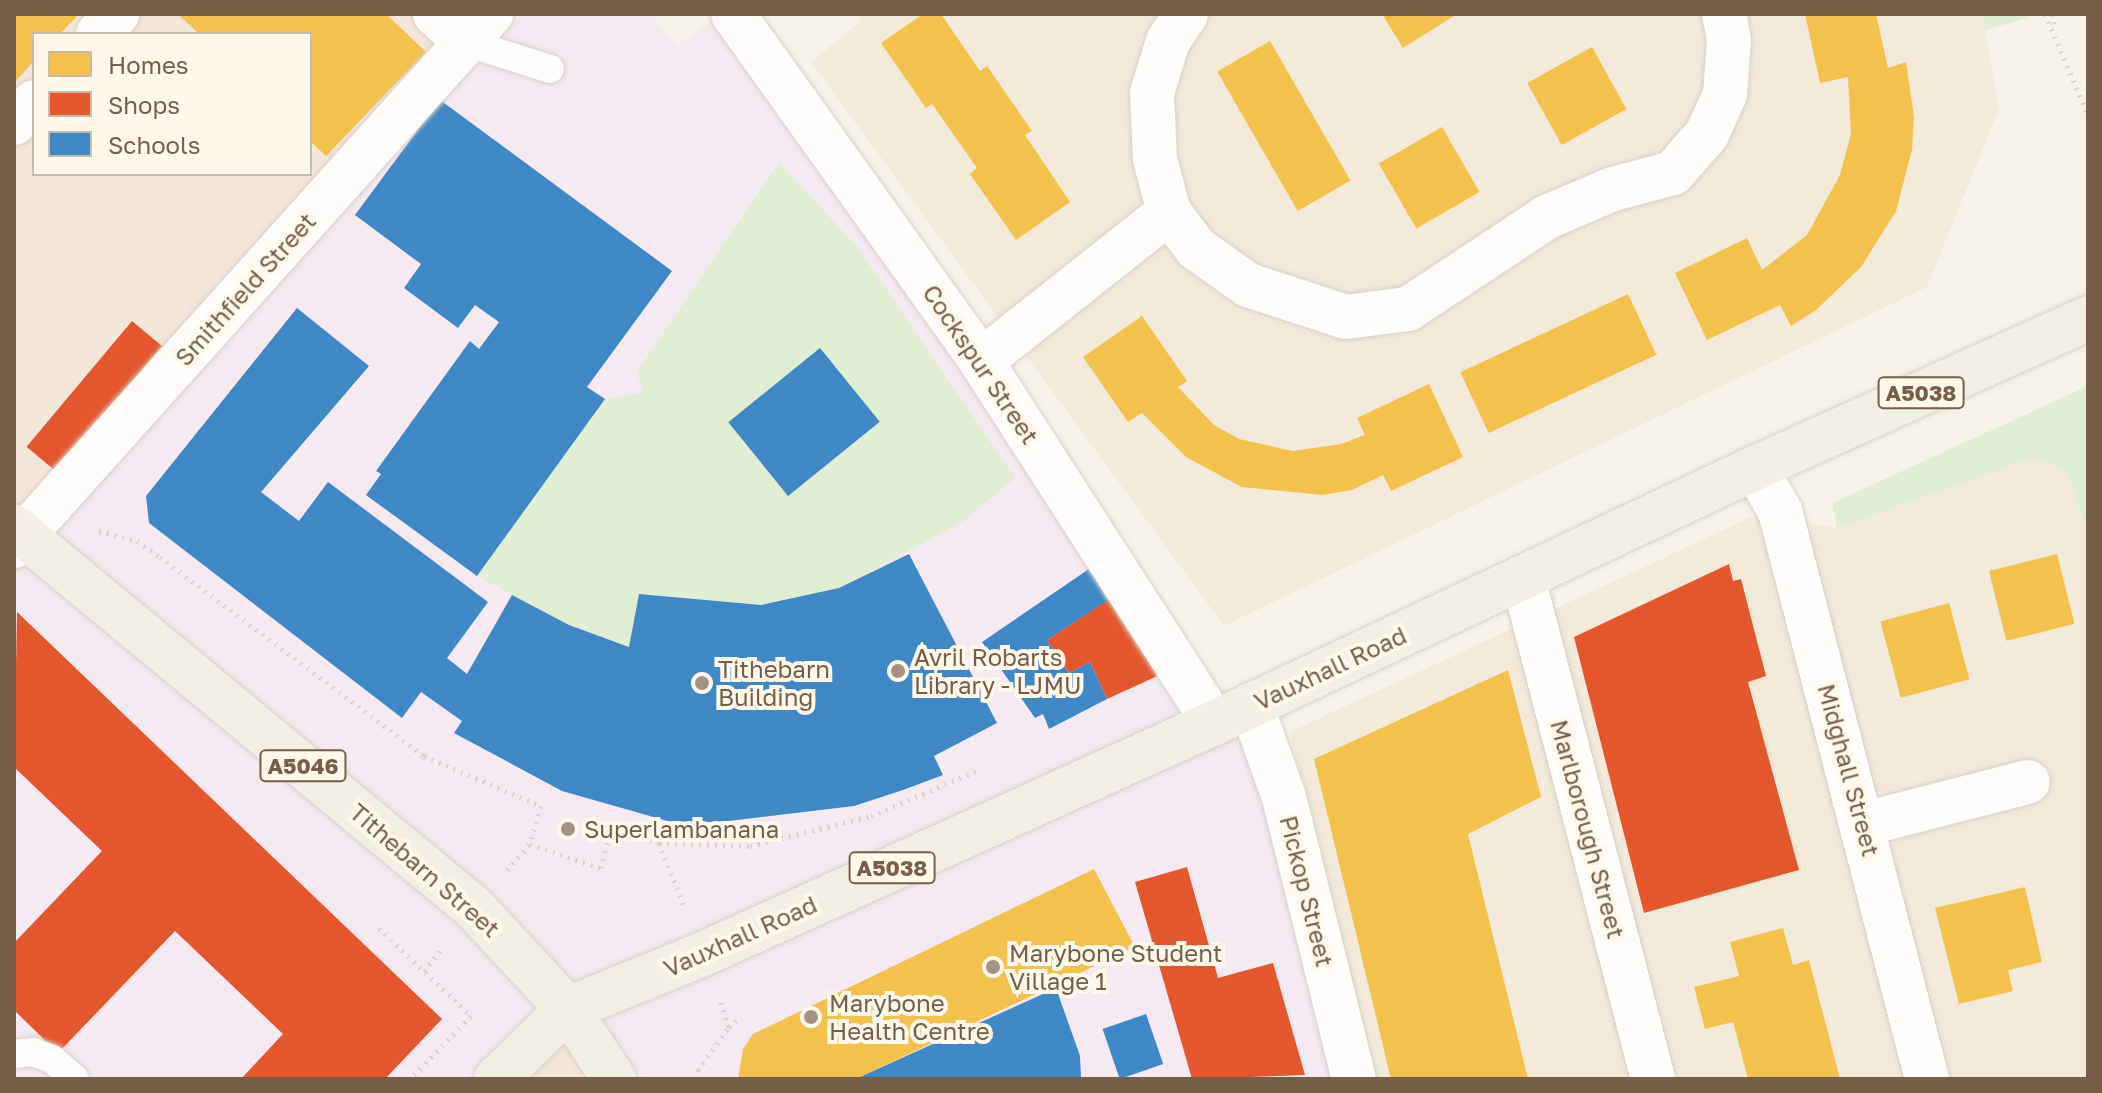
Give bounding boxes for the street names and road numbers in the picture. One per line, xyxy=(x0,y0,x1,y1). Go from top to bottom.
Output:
street label: Smithfield Street xyxy=(169,207,321,371)
street label: Cockspur Street xyxy=(917,279,1045,449)
road number: A5038 xyxy=(1877,375,1965,411)
street label: Vauxhall Road xyxy=(1249,620,1411,716)
street label: Midghall Street xyxy=(1812,681,1886,859)
street label: Marlborough Street xyxy=(1545,717,1631,941)
road number: A5046 xyxy=(259,748,347,784)
street label: Tithebarn Street xyxy=(344,797,506,943)
street label: Pickop Street xyxy=(1274,813,1340,969)
road number: A5038 xyxy=(848,850,936,886)
street label: Vauxhall Road xyxy=(659,889,821,983)

